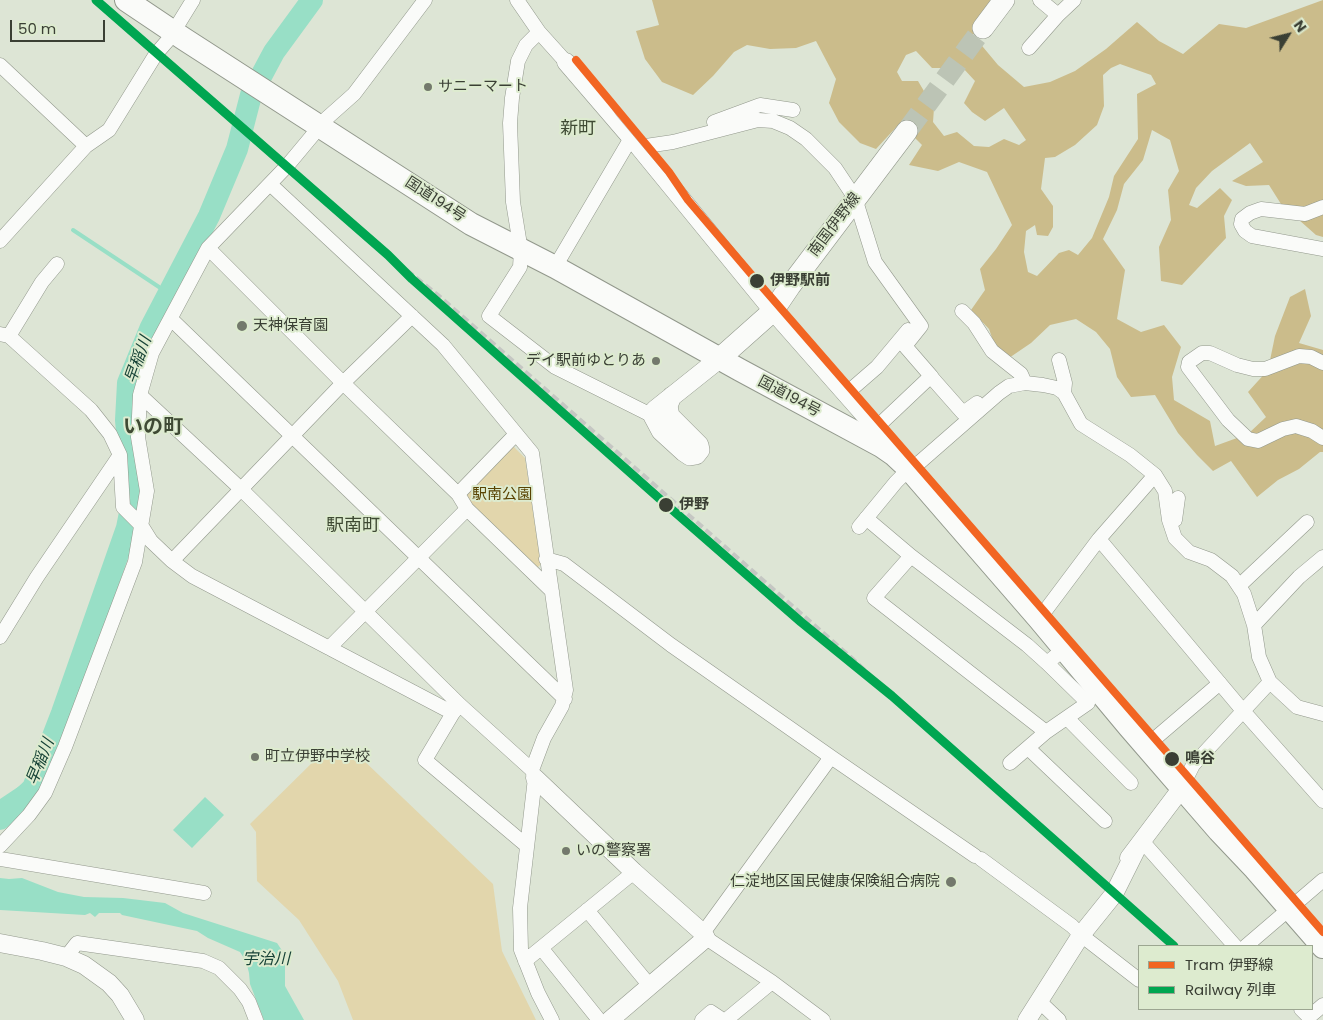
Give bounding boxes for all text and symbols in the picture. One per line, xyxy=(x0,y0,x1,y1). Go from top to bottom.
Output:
scale bar xyxy=(12,10,108,42)
north arrow xyxy=(1263,10,1313,60)
text: N xyxy=(1289,16,1311,36)
text: 50 m xyxy=(18,18,56,39)
place label: サニーマート xyxy=(438,78,528,96)
marker: サニーマート xyxy=(422,81,434,93)
district label: 新町 xyxy=(560,118,596,140)
street label: 国道194号 xyxy=(401,174,469,226)
street label: 南国伊野線 xyxy=(805,190,865,260)
marker: 伊野駅前 xyxy=(748,272,766,290)
place label: 伊野駅前 xyxy=(770,272,830,290)
place label: 天神保育園 xyxy=(253,317,328,335)
marker: 天神保育園 xyxy=(235,319,249,333)
water label: 早稲川 xyxy=(122,334,156,386)
place label: デイ駅前ゆとりあ xyxy=(526,352,646,370)
marker: デイ駅前ゆとりあ xyxy=(650,355,662,367)
street label: 国道194号 xyxy=(754,373,824,421)
district label: いの町 xyxy=(123,416,183,440)
park label: 駅南公園 xyxy=(472,486,532,504)
marker: 伊野 xyxy=(657,496,675,514)
place label: 伊野 xyxy=(679,496,709,514)
district label: 駅南町 xyxy=(326,515,380,537)
water label: 早稲川 xyxy=(23,736,59,788)
place label: 町立伊野中学校 xyxy=(265,748,370,766)
marker: 鳴谷 xyxy=(1163,750,1181,768)
place label: 鳴谷 xyxy=(1185,750,1215,768)
marker: 町立伊野中学校 xyxy=(249,751,261,763)
place label: いの警察署 xyxy=(576,842,651,860)
marker: いの警察署 xyxy=(560,845,572,857)
place label: 仁淀地区国民健康保険組合病院 xyxy=(730,873,940,891)
marker: 仁淀地区国民健康保険組合病院 xyxy=(944,875,958,889)
legend xyxy=(1138,945,1313,1010)
water label: 宇治川 xyxy=(242,950,290,970)
text: Tram 伊野線 xyxy=(1185,954,1273,975)
text: Railway 列車 xyxy=(1185,979,1277,1000)

